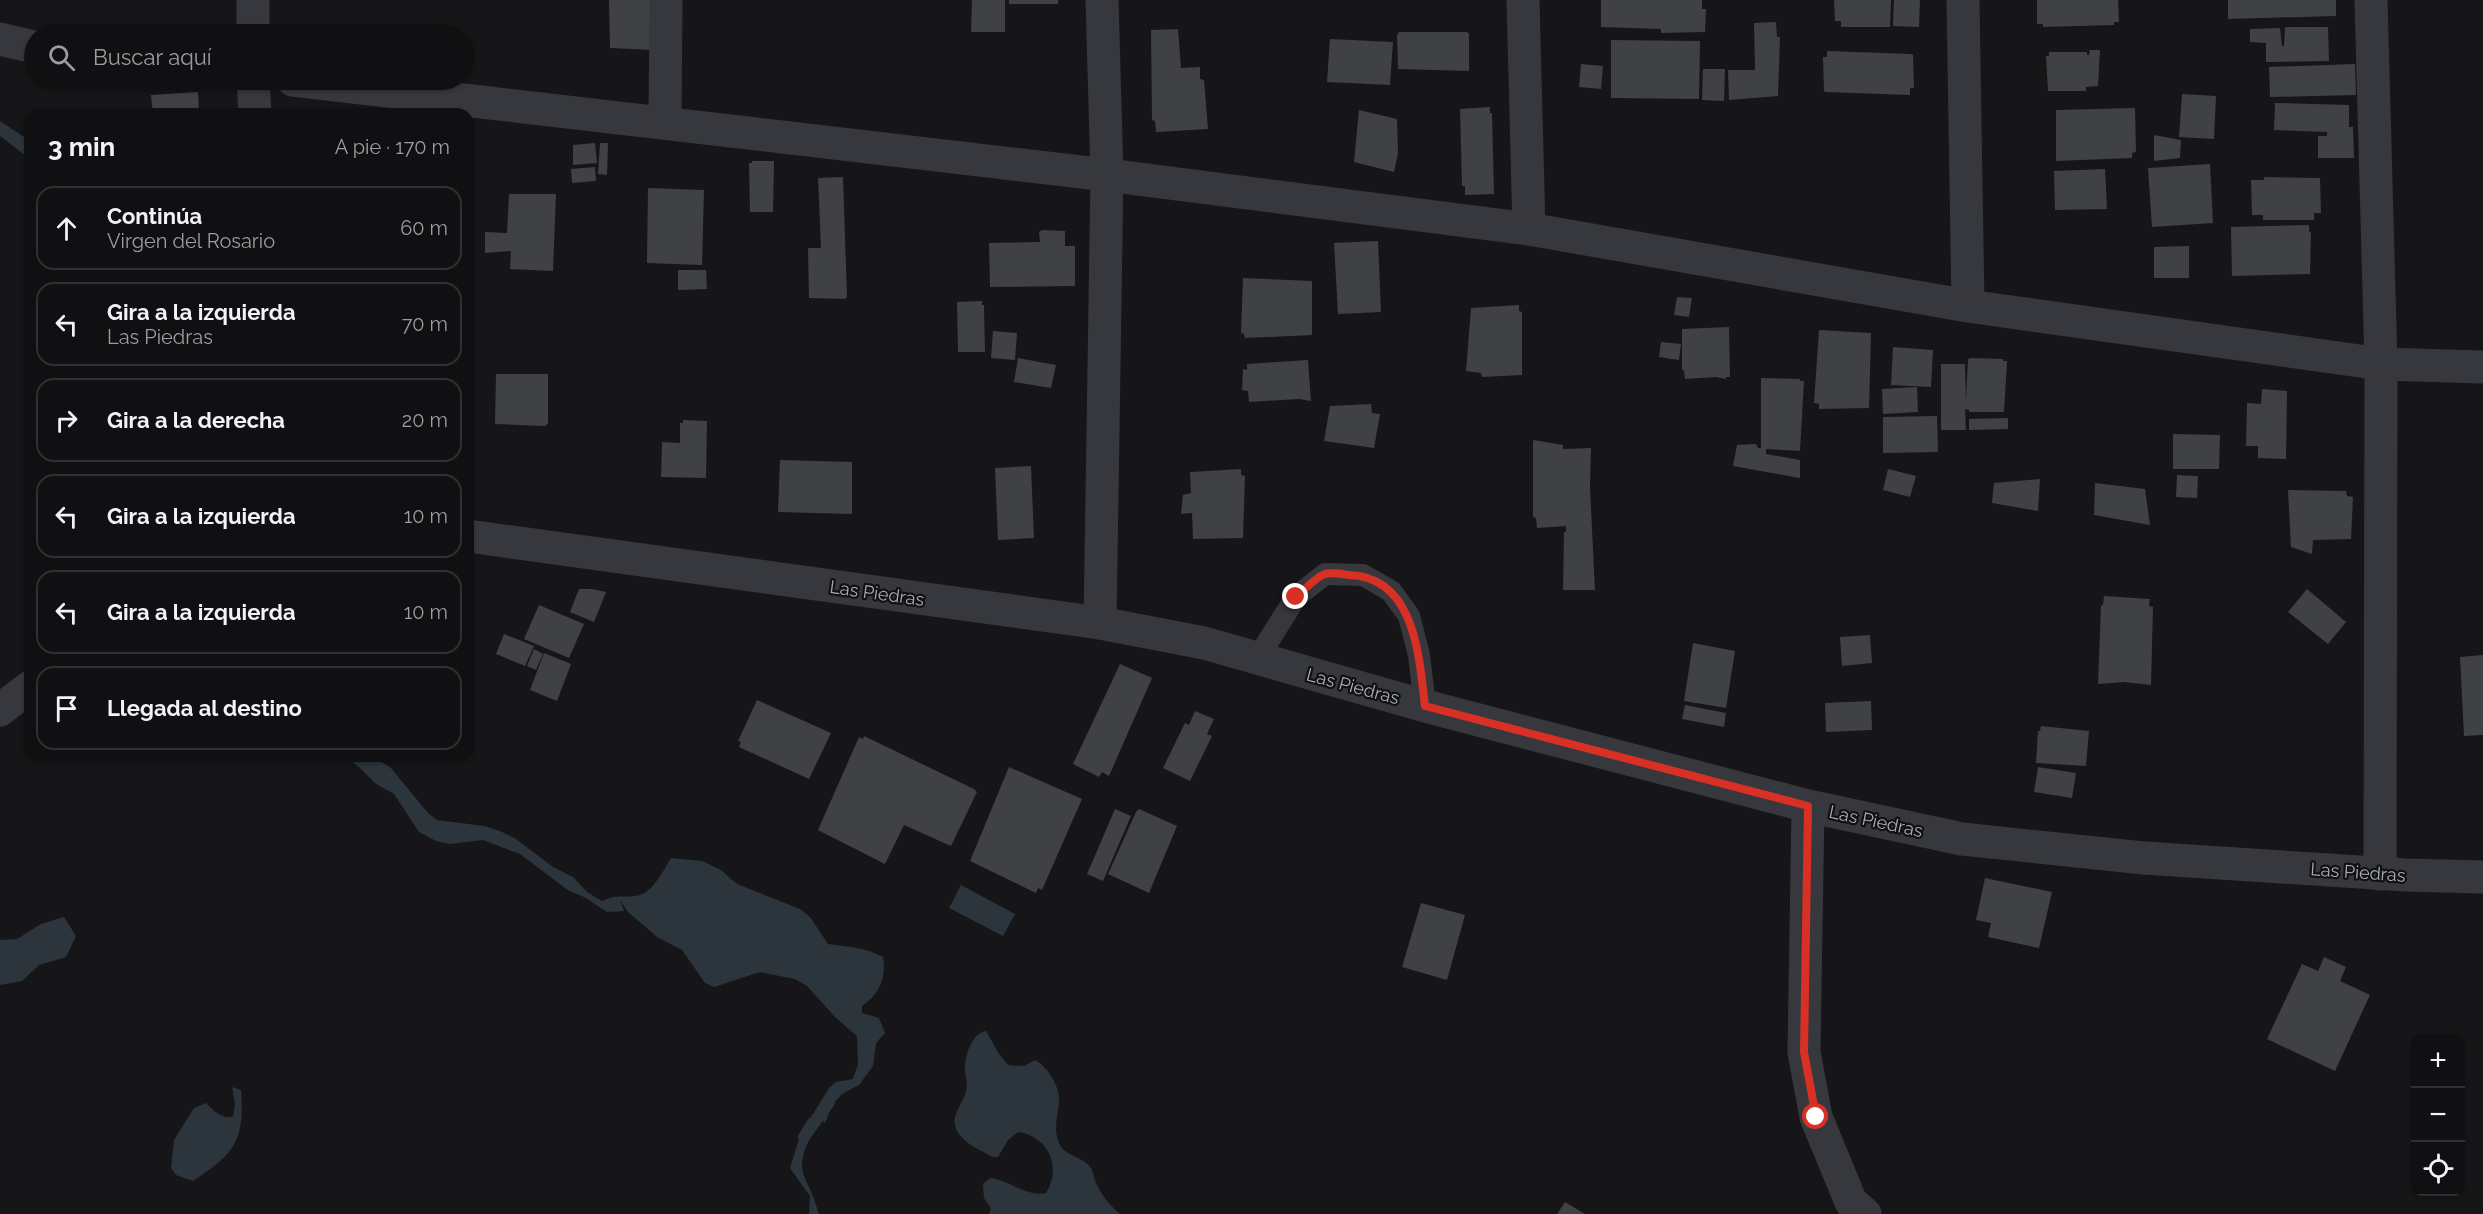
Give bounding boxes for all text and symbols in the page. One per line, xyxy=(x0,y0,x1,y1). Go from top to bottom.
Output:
search box xyxy=(24,24,474,90)
icon: search xyxy=(45,41,78,74)
text: Buscar aquí xyxy=(93,44,212,70)
text: 3 min xyxy=(48,132,115,162)
text: A pie · 170 m xyxy=(335,135,450,159)
text: Continúa xyxy=(107,203,202,229)
icon: ahead xyxy=(50,212,83,245)
text: 60 m xyxy=(400,216,448,240)
text: Virgen del Rosario xyxy=(107,229,275,253)
text: Gira a la izquierda xyxy=(107,299,296,325)
icon: left xyxy=(50,308,83,341)
text: 70 m xyxy=(402,312,448,336)
text: Las Piedras xyxy=(107,325,213,349)
icon: right xyxy=(50,404,83,437)
text: Gira a la derecha xyxy=(107,407,285,433)
text: 20 m xyxy=(402,408,448,432)
icon: left xyxy=(50,500,83,533)
text: Gira a la izquierda xyxy=(107,503,296,529)
text: 10 m xyxy=(404,504,448,528)
street label: Las Piedras xyxy=(828,576,926,610)
route end xyxy=(1282,583,1308,609)
icon: left xyxy=(50,596,83,629)
text: Gira a la izquierda xyxy=(107,599,296,625)
text: 10 m xyxy=(404,600,448,624)
street label: Las Piedras xyxy=(1304,664,1402,709)
icon: arrive xyxy=(50,692,83,725)
text: Llegada al destino xyxy=(107,695,302,721)
street label: Las Piedras xyxy=(1827,801,1925,841)
street label: Las Piedras xyxy=(2310,858,2407,886)
map controls xyxy=(2411,1034,2465,1196)
button: + xyxy=(2411,1034,2465,1088)
button: − xyxy=(2411,1088,2465,1142)
route start xyxy=(1802,1103,1828,1129)
button: locate xyxy=(2411,1142,2465,1196)

